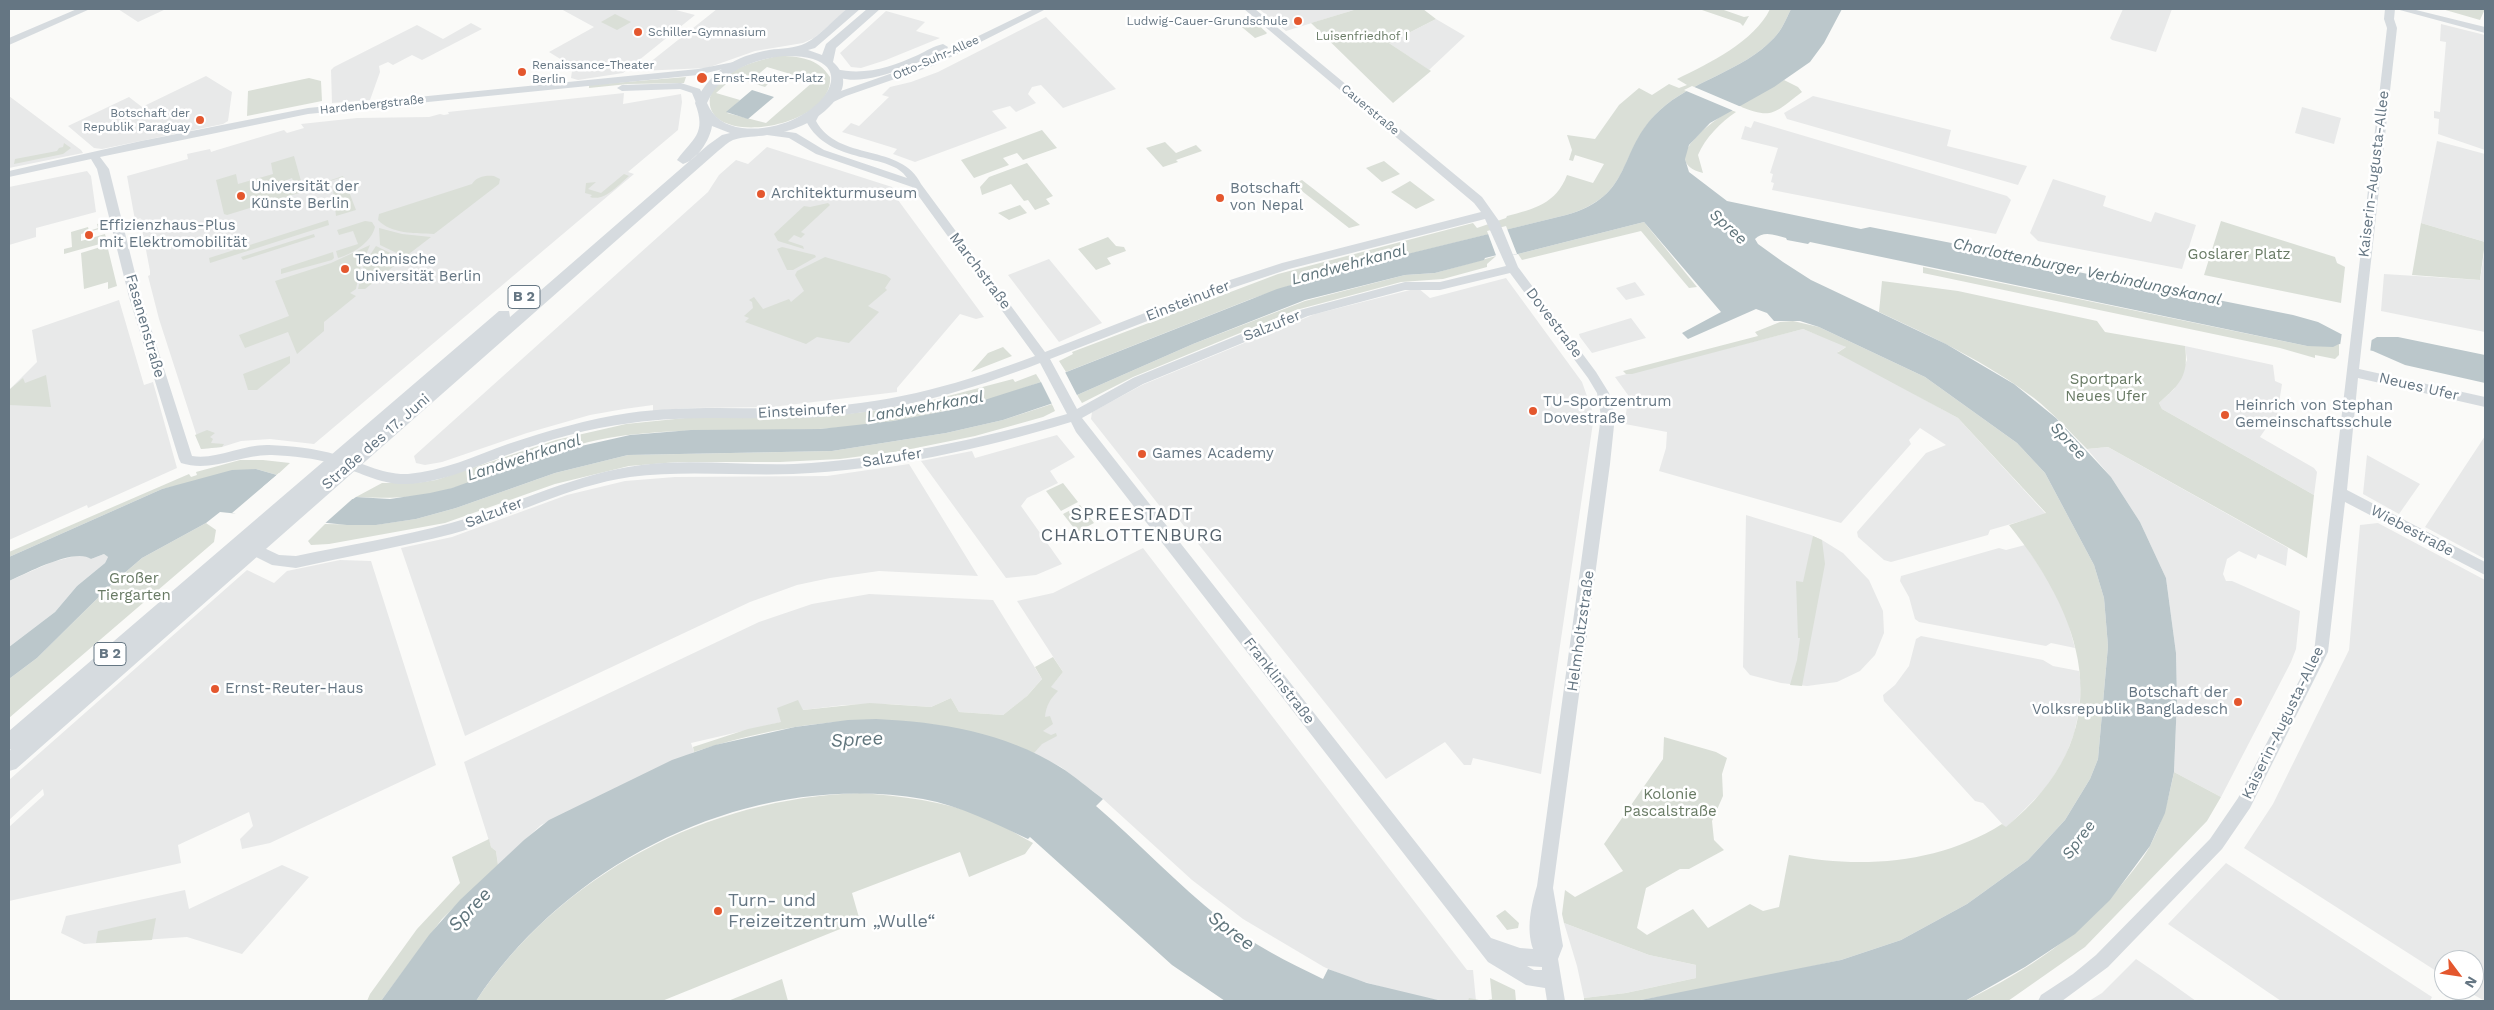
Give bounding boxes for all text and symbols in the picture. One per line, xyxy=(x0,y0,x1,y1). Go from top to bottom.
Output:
place label: Ludwig-Cauer-Grundschule xyxy=(1126,14,1288,28)
marker: Ludwig-Cauer-Grundschule xyxy=(1292,15,1304,27)
place label: Schiller-Gymnasium xyxy=(648,25,766,39)
marker: Schiller-Gymnasium xyxy=(632,26,644,38)
park label: Luisenfriedhof I xyxy=(1316,29,1408,43)
street label: Otto-Suhr-Allee xyxy=(891,33,981,83)
place label: Renaissance-Theater Berlin xyxy=(532,58,654,86)
marker: Renaissance-Theater Berlin xyxy=(516,66,528,78)
marker: Ernst-Reuter-Platz xyxy=(695,71,709,85)
place label: Ernst-Reuter-Platz xyxy=(713,71,823,85)
street label: Cauerstraße xyxy=(1338,82,1402,138)
street label: Kaiserin-Augusta-Allee xyxy=(2355,90,2393,258)
street label: Hardenbergstraße xyxy=(319,92,425,118)
place label: Botschaft der Republik Paraguay xyxy=(83,106,190,134)
marker: Botschaft der Republik Paraguay xyxy=(194,114,206,126)
place label: Universität der Künste Berlin xyxy=(251,178,359,213)
place label: Botschaft von Nepal xyxy=(1230,180,1303,215)
place label: Architekturmuseum xyxy=(771,185,917,203)
marker: Architekturmuseum xyxy=(755,188,767,200)
marker: Universität der Künste Berlin xyxy=(235,190,247,202)
marker: Botschaft von Nepal xyxy=(1214,192,1226,204)
water label: Spree xyxy=(1705,205,1751,249)
place label: Effizienzhaus-Plus mit Elektromobilität xyxy=(99,217,247,252)
marker: Effizienzhaus-Plus mit Elektromobilität xyxy=(83,229,95,241)
street label: Marchstraße xyxy=(945,229,1015,313)
water label: Charlottenburger Verbindungskanal xyxy=(1951,234,2223,310)
water label: Landwehrkanal xyxy=(1289,240,1409,290)
park label: Goslarer Platz xyxy=(2188,246,2290,264)
place label: Technische Universität Berlin xyxy=(355,251,481,286)
marker: Technische Universität Berlin xyxy=(339,263,351,275)
street label: Fasanenstraße xyxy=(122,272,168,380)
street label: Einsteinufer xyxy=(1143,277,1233,325)
street label: Dovestraße xyxy=(1522,285,1586,361)
road number: B 2 xyxy=(508,286,540,308)
street label: Salzufer xyxy=(1241,306,1303,346)
street label: Neues Ufer xyxy=(2377,369,2461,405)
park label: Sportpark Neues Ufer xyxy=(2065,371,2147,406)
water label: Landwehrkanal xyxy=(865,387,985,427)
street label: Straße des 17. Juni xyxy=(318,390,434,494)
place label: TU-Sportzentrum Dovestraße xyxy=(1543,393,1672,428)
place label: Heinrich von Stephan Gemeinschaftsschule xyxy=(2235,397,2393,432)
street label: Einsteinufer xyxy=(757,400,847,422)
marker: TU-Sportzentrum Dovestraße xyxy=(1527,405,1539,417)
marker: Heinrich von Stephan Gemeinschaftsschule xyxy=(2219,409,2231,421)
water label: Spree xyxy=(2046,418,2090,464)
water label: Landwehrkanal xyxy=(465,431,583,485)
street label: Salzufer xyxy=(861,444,923,472)
place label: Games Academy xyxy=(1152,445,1274,463)
marker: Games Academy xyxy=(1136,448,1148,460)
street label: Salzufer xyxy=(463,494,525,532)
street label: Wiebestraße xyxy=(2367,502,2457,560)
district label: SPREESTADT CHARLOTTENBURG xyxy=(1039,504,1225,546)
street label: Helmholtzstraße xyxy=(1564,569,1598,693)
park label: Großer Tiergarten xyxy=(97,570,171,605)
street label: Franklinstraße xyxy=(1240,634,1318,728)
road number: B 2 xyxy=(94,642,126,666)
street label: Kaiserin-Augusta-Allee xyxy=(2238,644,2328,802)
place label: Ernst-Reuter-Haus xyxy=(225,680,363,698)
marker: Ernst-Reuter-Haus xyxy=(209,683,221,695)
place label: Botschaft der Volksrepublik Bangladesch xyxy=(2032,684,2228,719)
marker: Botschaft der Volksrepublik Bangladesch xyxy=(2232,696,2244,708)
water label: Spree xyxy=(830,727,884,753)
park label: Kolonie Pascalstraße xyxy=(1623,786,1717,821)
water label: Spree xyxy=(2058,817,2100,863)
water label: Spree xyxy=(444,883,496,937)
place label: Turn- und Freizeitzentrum „Wulle“ xyxy=(728,890,935,932)
marker: Turn- und Freizeitzentrum „Wulle“ xyxy=(712,905,724,917)
water label: Spree xyxy=(1203,906,1259,956)
north arrow xyxy=(2434,950,2484,1000)
text: N xyxy=(2461,974,2481,991)

